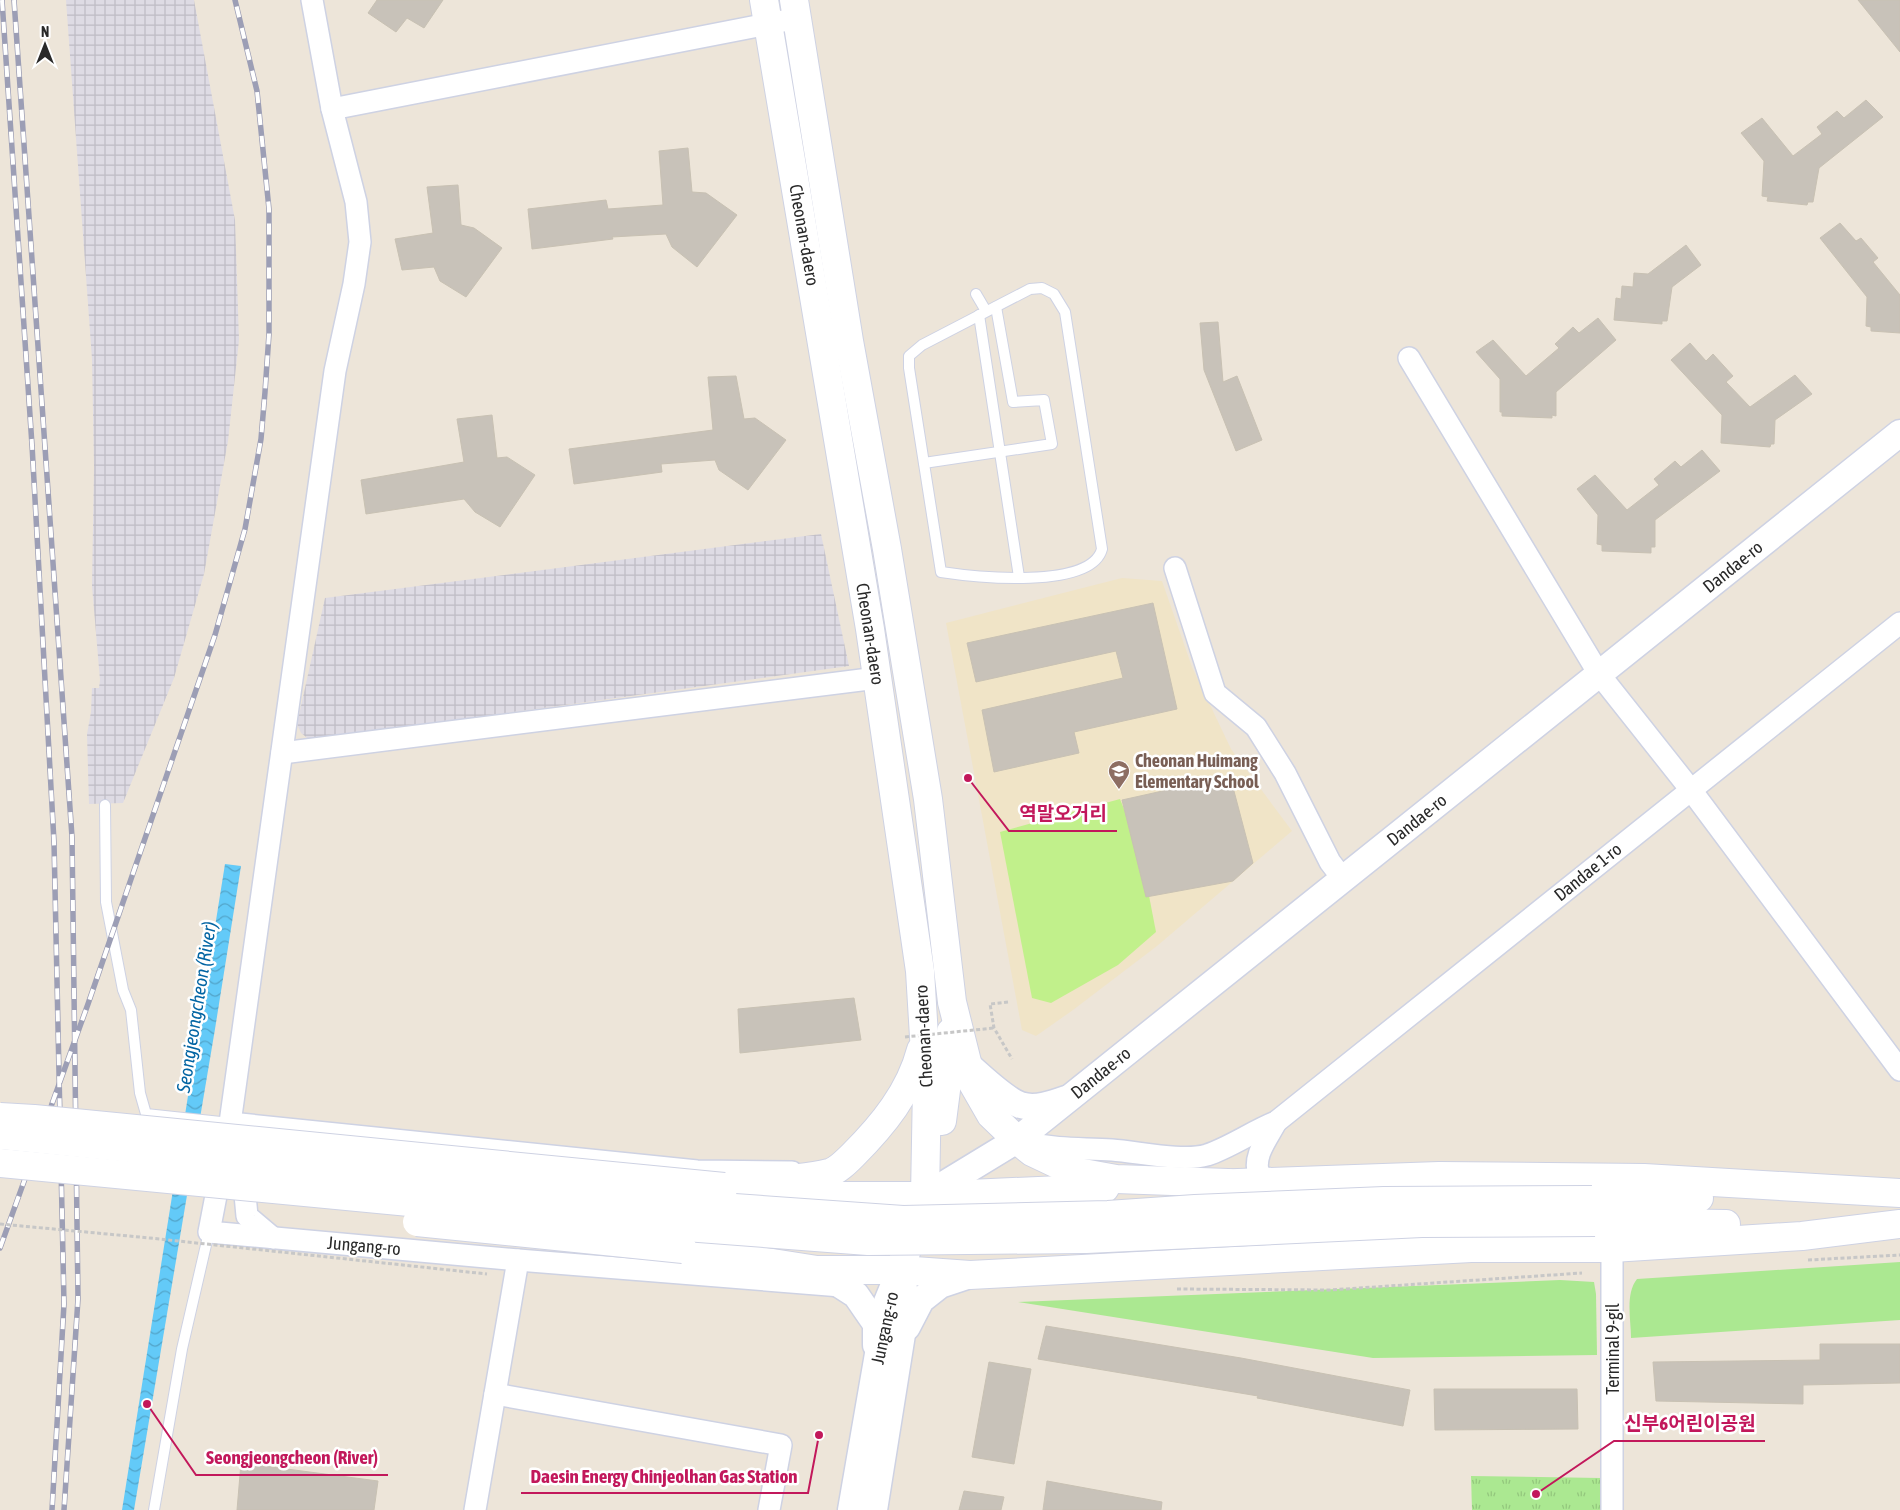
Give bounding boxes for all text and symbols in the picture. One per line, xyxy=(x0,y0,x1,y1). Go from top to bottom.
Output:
north arrow xyxy=(20,20,70,70)
text: N xyxy=(41,24,49,40)
street label: Cheonan-daero xyxy=(785,183,824,287)
street label: Dandae-ro xyxy=(1699,536,1767,597)
street label: Cheonan-daero xyxy=(852,582,889,686)
place label: Cheonan Huimang Elementary School xyxy=(1135,750,1259,792)
school or university icon: Cheonan Huimang Elementary School xyxy=(1107,759,1131,790)
street label: Dandae-ro xyxy=(1383,789,1451,850)
callout: 역말오거리 xyxy=(1009,797,1117,831)
text: 역말오거리 xyxy=(1019,802,1107,824)
street label: Dandae 1-ro xyxy=(1550,838,1626,905)
water label: Seongjeongcheon (River) xyxy=(171,920,220,1095)
street label: Cheonan-daero xyxy=(910,984,937,1088)
street label: Dandae-ro xyxy=(1067,1042,1135,1103)
street label: Jungang-ro xyxy=(326,1232,402,1259)
street label: Jungang-ro xyxy=(867,1290,902,1366)
street label: Terminal 9-gil xyxy=(1602,1303,1623,1395)
callout: 신부6어린이공원 xyxy=(1614,1407,1765,1441)
text: 신부6어린이공원 xyxy=(1624,1412,1756,1434)
callout: Seongjeongcheon (River) xyxy=(196,1441,388,1475)
text: Seongjeongcheon (River) xyxy=(206,1446,378,1468)
callout: Daesin Energy Chinjeolhan Gas Station xyxy=(521,1459,808,1493)
text: Daesin Energy Chinjeolhan Gas Station xyxy=(530,1465,798,1487)

